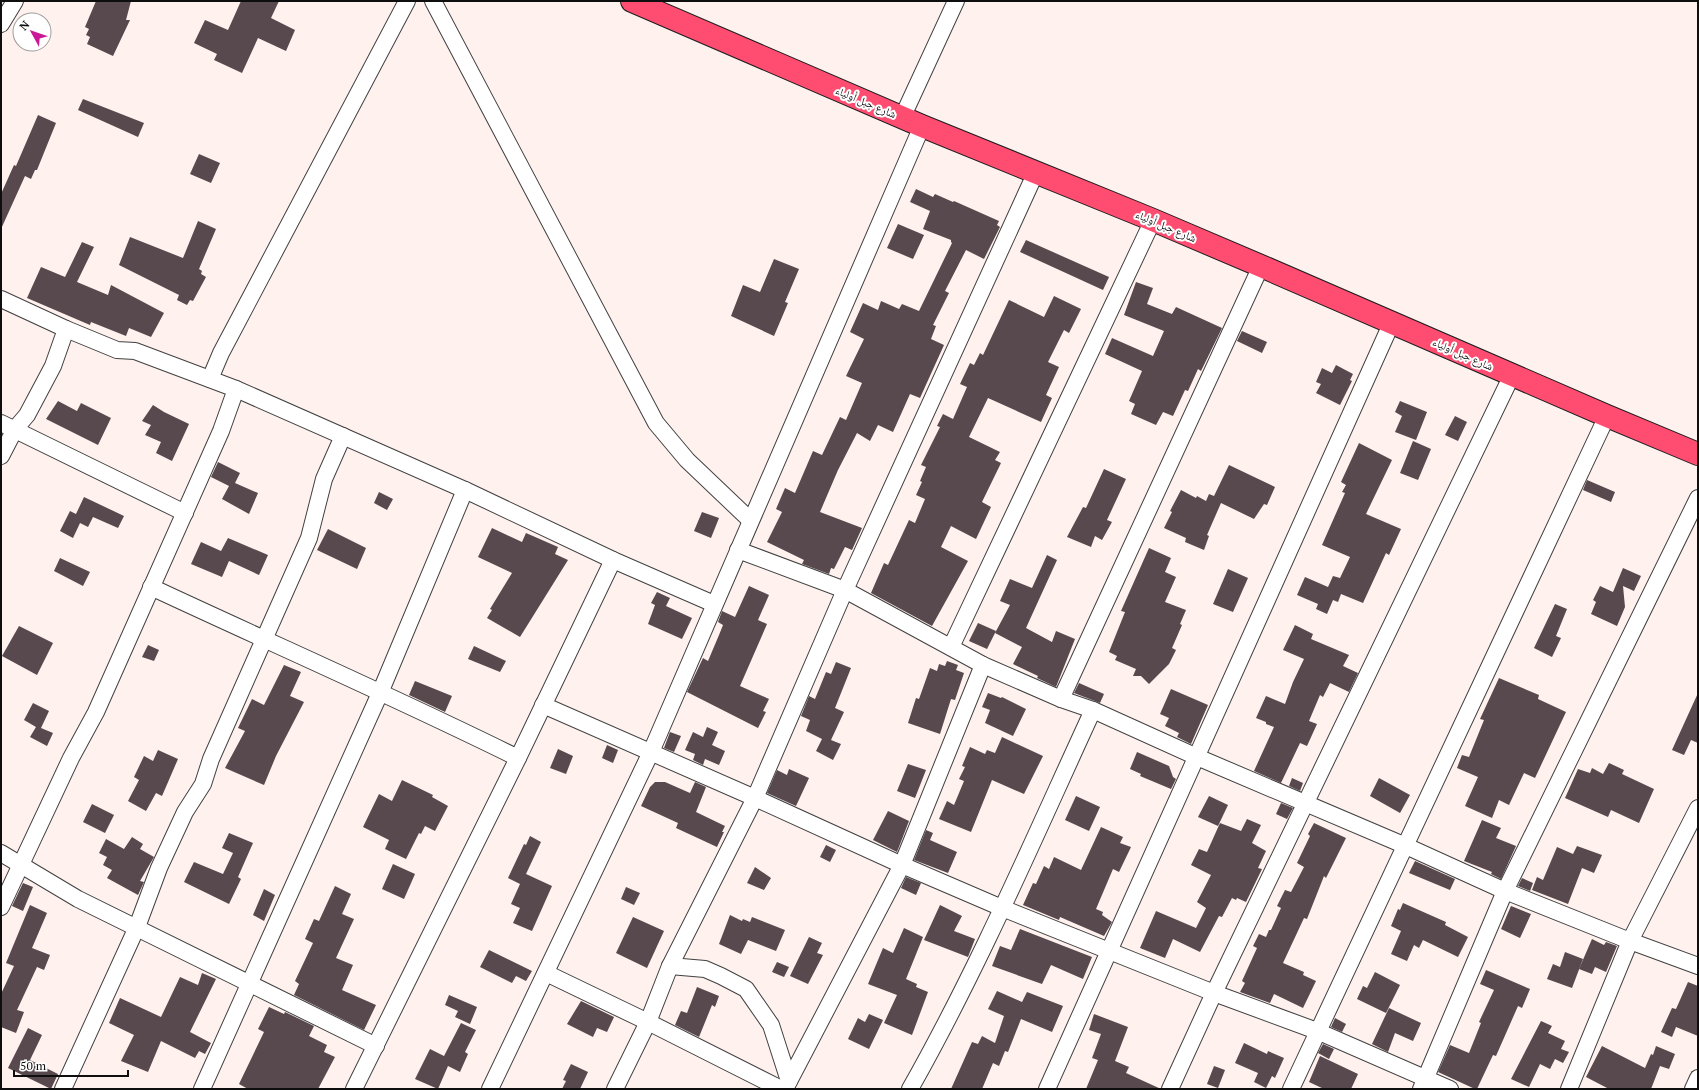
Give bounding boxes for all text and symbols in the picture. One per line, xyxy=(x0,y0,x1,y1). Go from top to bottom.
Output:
north arrow xyxy=(12,12,52,52)
text: N xyxy=(16,17,33,33)
street label: شارع جبل أولياء xyxy=(834,83,898,121)
street label: شارع جبل أولياء xyxy=(1134,207,1198,245)
street label: شارع جبل أولياء xyxy=(1431,334,1495,374)
scale bar xyxy=(14,1052,128,1078)
text: 50 m xyxy=(20,1058,47,1073)

